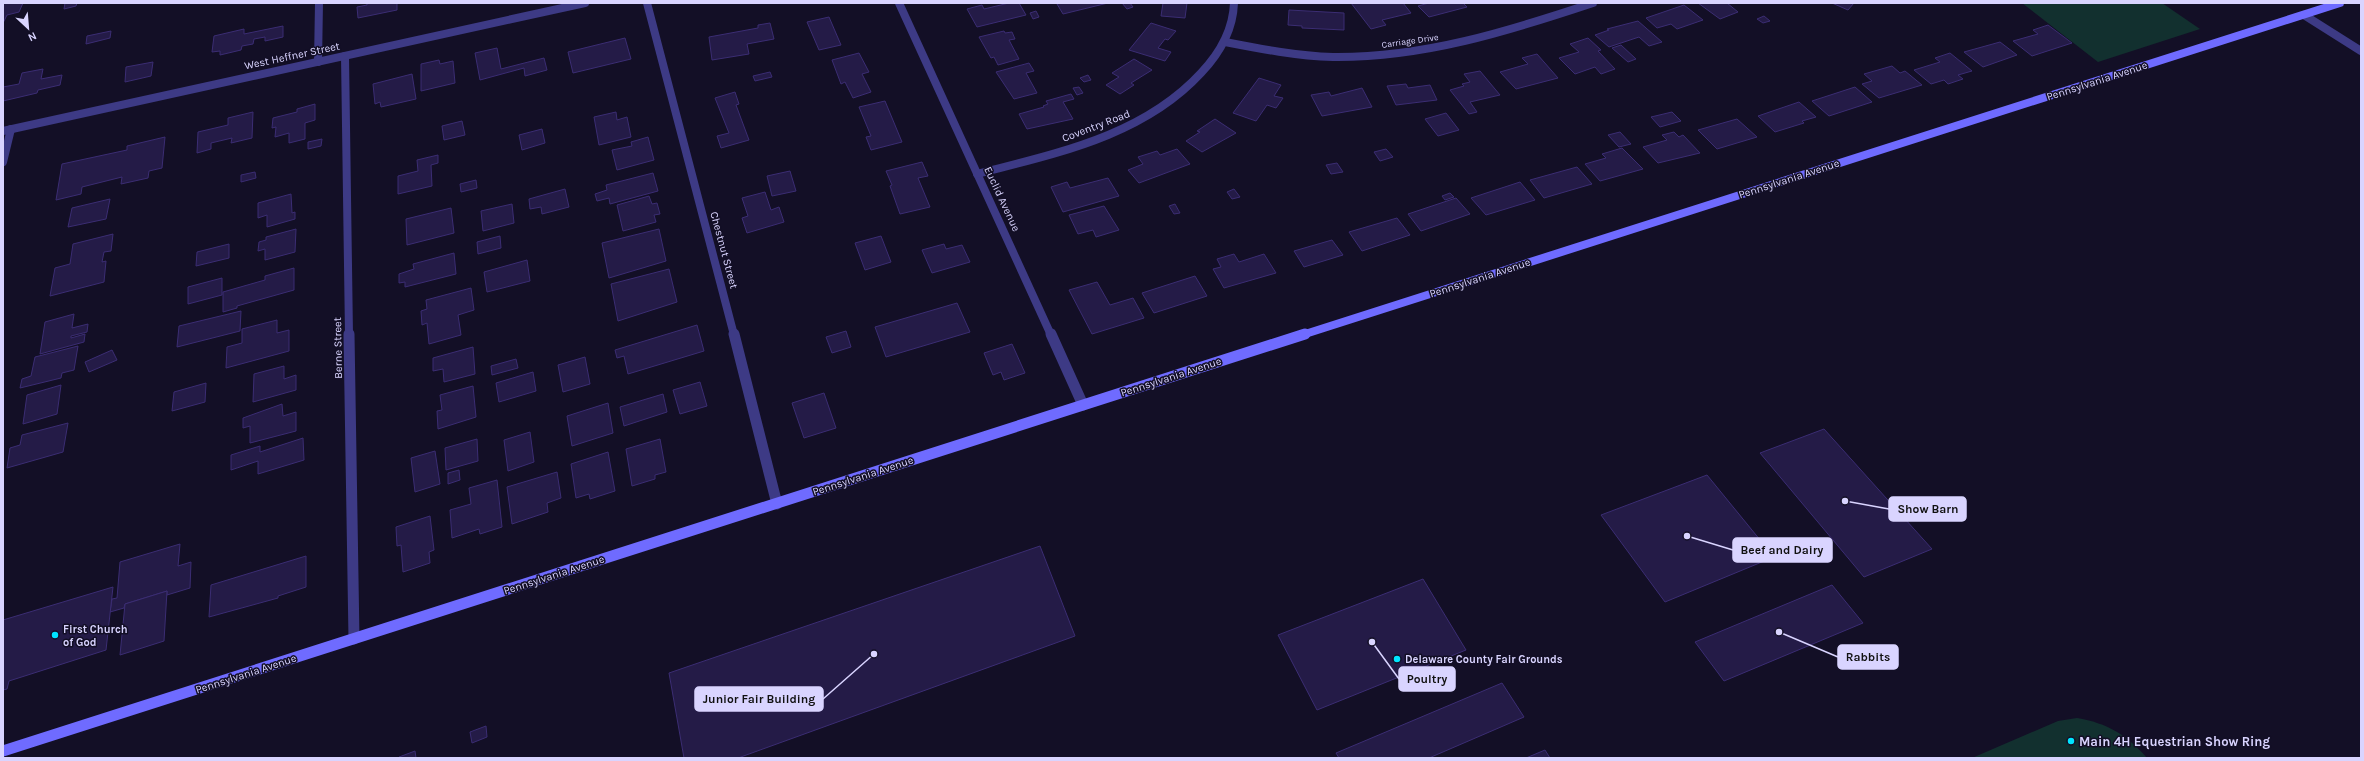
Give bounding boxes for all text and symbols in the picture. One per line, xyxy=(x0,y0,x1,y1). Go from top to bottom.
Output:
north arrow xyxy=(8,8,48,48)
text: N xyxy=(26,29,39,44)
street label: Carriage Drive xyxy=(1381,32,1440,50)
street label: West Heffner Street xyxy=(243,40,341,72)
street label: Pennsylvania Avenue xyxy=(2045,58,2149,103)
street label: Coventry Road xyxy=(1060,107,1132,145)
street label: Pennsylvania Avenue xyxy=(1737,156,1841,201)
street label: Euclid Avenue xyxy=(981,164,1023,234)
street label: Chestnut Street xyxy=(707,210,741,290)
street label: Pennsylvania Avenue xyxy=(1428,255,1532,300)
street label: Berne Street xyxy=(331,317,345,379)
street label: Pennsylvania Avenue xyxy=(1119,354,1223,399)
street label: Pennsylvania Avenue xyxy=(811,453,915,498)
callout: Show Barn xyxy=(1889,497,1966,521)
text: Show Barn xyxy=(1897,502,1959,516)
callout: Beef and Dairy xyxy=(1733,538,1832,562)
text: Beef and Dairy xyxy=(1741,543,1823,557)
street label: Pennsylvania Avenue xyxy=(502,552,606,597)
place label: First Church of God xyxy=(63,623,128,649)
marker: First Church of God xyxy=(50,630,60,640)
callout: Rabbits xyxy=(1838,645,1898,669)
text: Rabbits xyxy=(1846,650,1890,664)
street label: Pennsylvania Avenue xyxy=(194,651,298,696)
place label: Delaware County Fair Grounds xyxy=(1405,653,1563,666)
marker: Delaware County Fair Grounds xyxy=(1392,654,1402,664)
callout: Poultry xyxy=(1399,667,1455,691)
text: Poultry xyxy=(1407,672,1447,686)
callout: Junior Fair Building xyxy=(695,687,823,711)
text: Junior Fair Building xyxy=(703,692,815,706)
place label: Main 4H Equestrian Show Ring xyxy=(2079,734,2270,750)
marker: Main 4H Equestrian Show Ring xyxy=(2066,736,2076,746)

